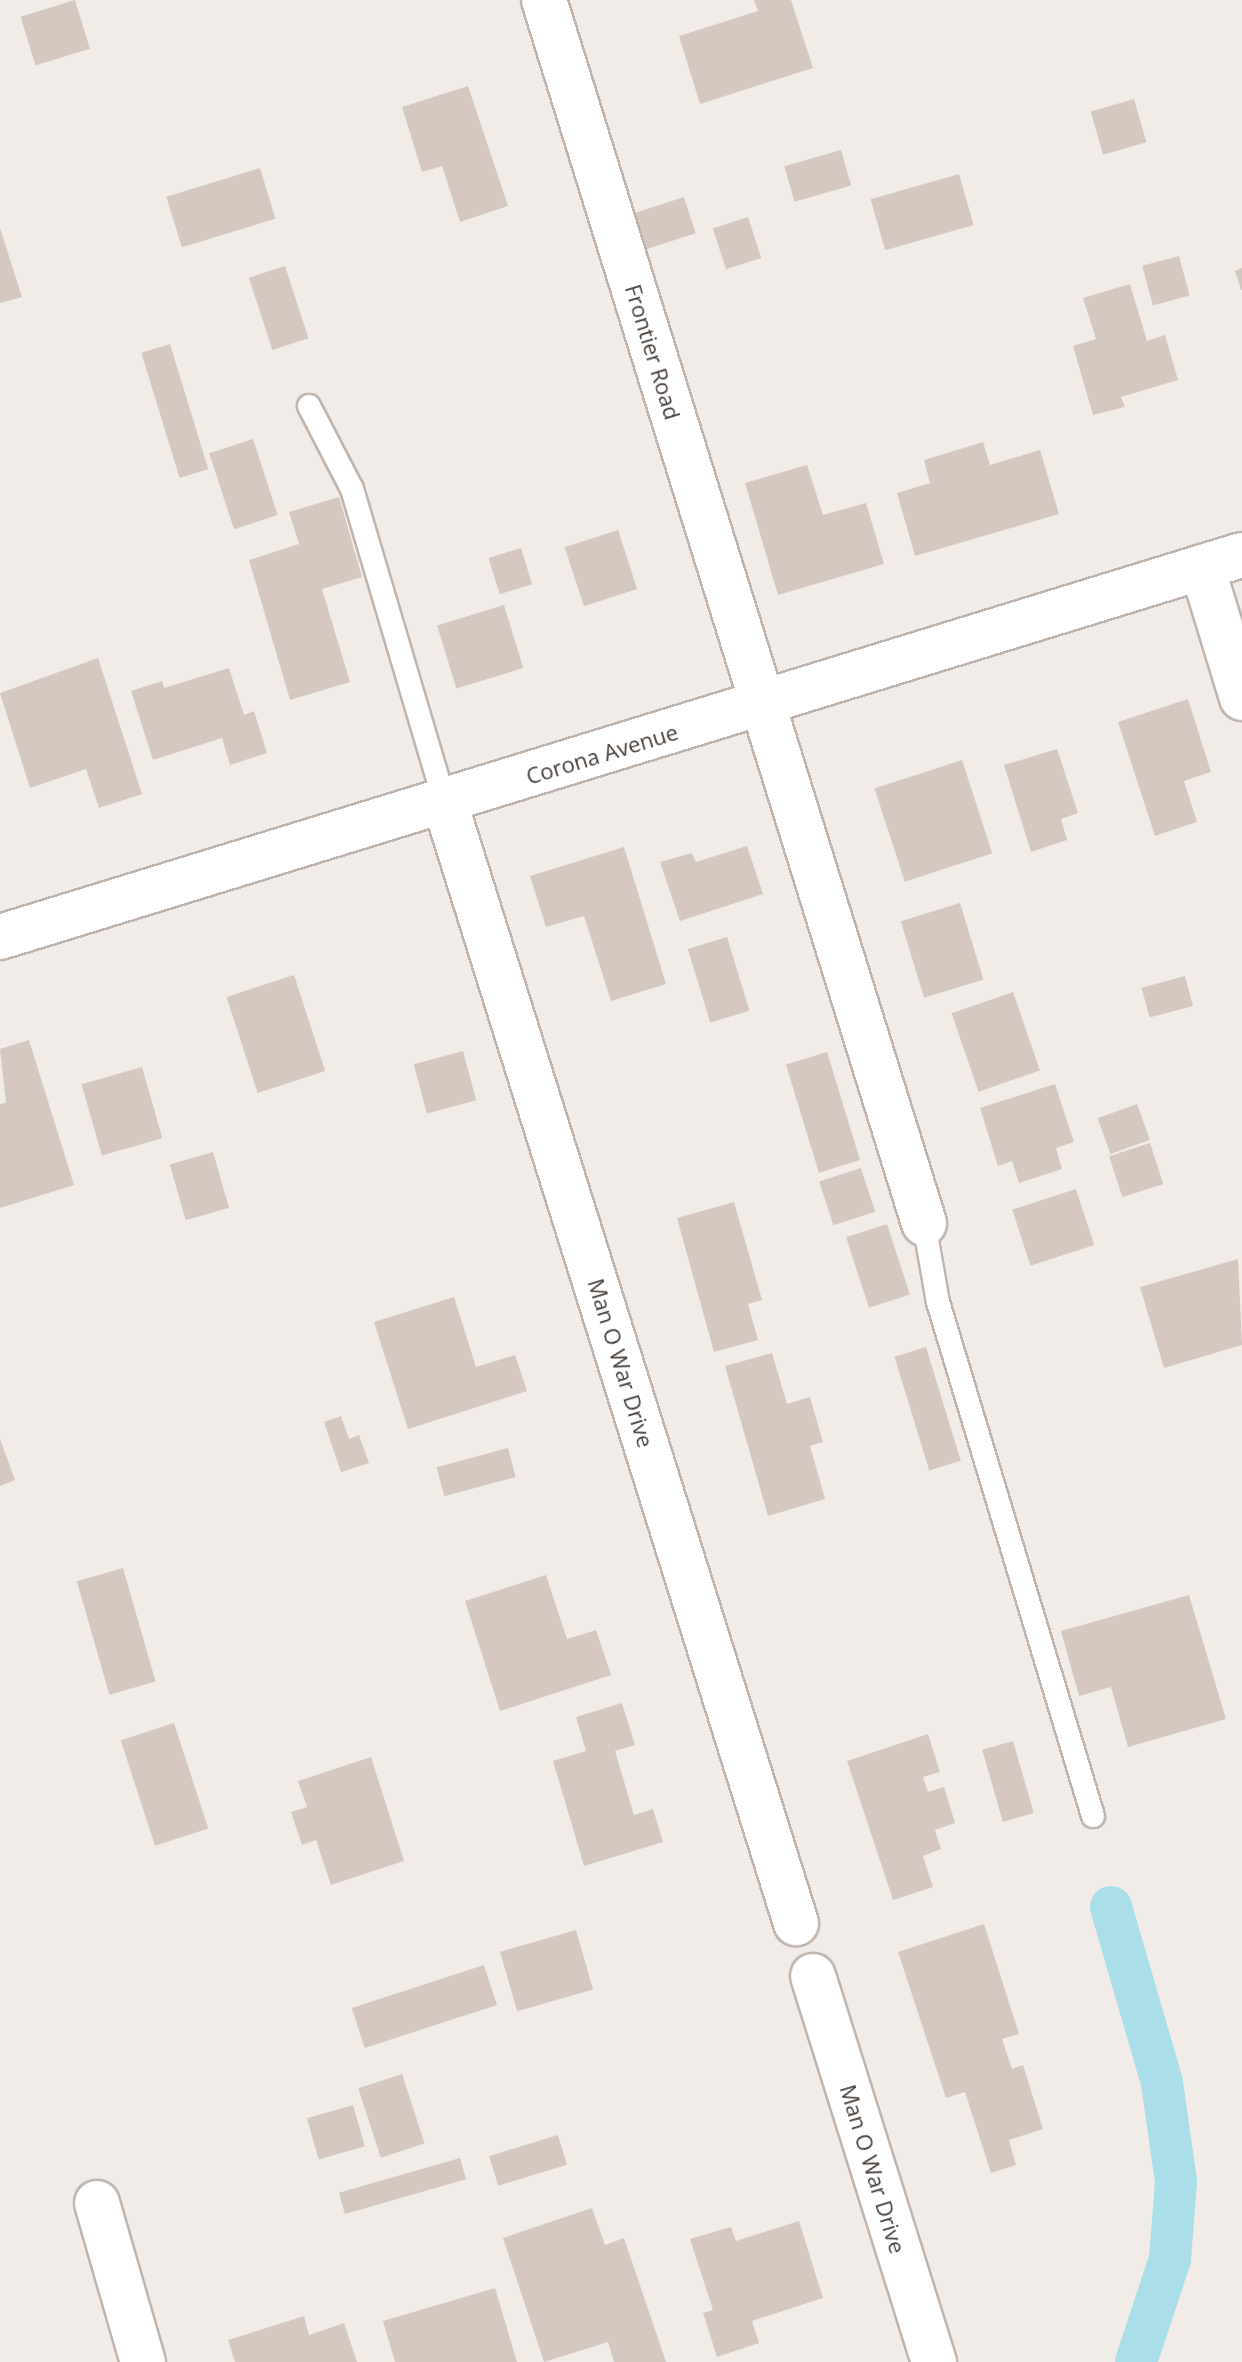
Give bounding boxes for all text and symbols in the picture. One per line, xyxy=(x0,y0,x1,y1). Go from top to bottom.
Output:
street label: Frontier Road xyxy=(620,281,686,423)
street label: Corona Avenue xyxy=(523,718,681,790)
street label: Man O War Drive xyxy=(583,1275,659,1451)
street label: Man O War Drive xyxy=(835,2081,911,2257)

